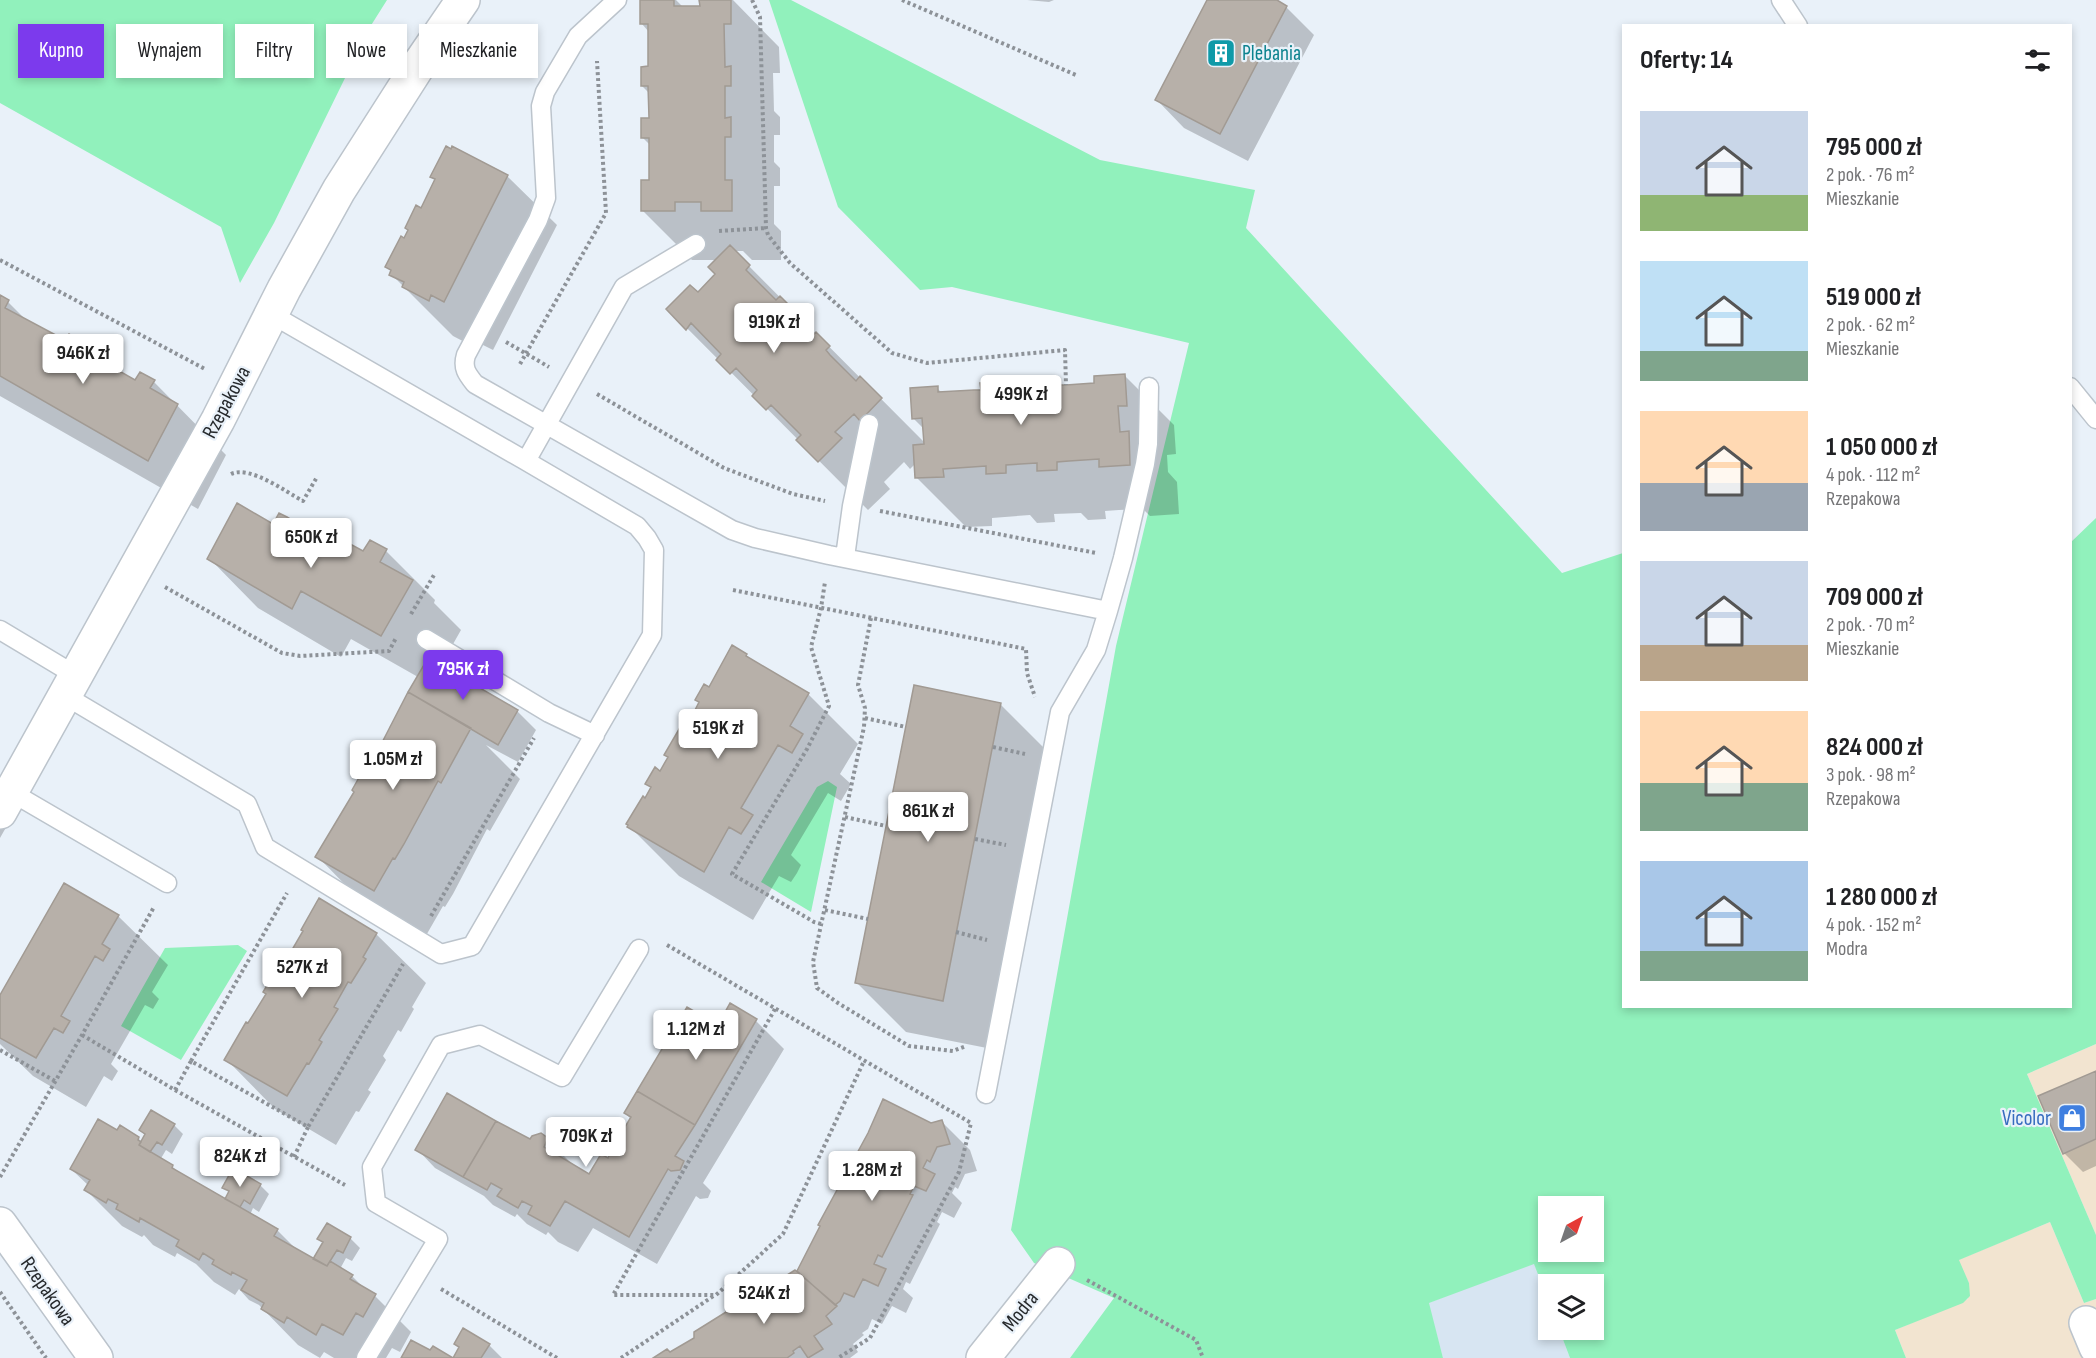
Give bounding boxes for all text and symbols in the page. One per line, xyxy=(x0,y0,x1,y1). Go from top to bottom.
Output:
chip: Kupno xyxy=(18,24,104,78)
chip: Wynajem xyxy=(116,24,223,78)
chip: Filtry xyxy=(235,24,314,78)
chip: Nowe xyxy=(326,24,407,78)
chip: Mieszkanie xyxy=(419,24,538,78)
building icon: Plebania xyxy=(1205,37,1237,69)
place label: Plebania xyxy=(1242,41,1301,66)
icon: filters xyxy=(2021,44,2054,77)
text: Oferty: 14 xyxy=(1640,45,1733,76)
text: 795 000 zł xyxy=(1826,132,1922,163)
icon: home xyxy=(1688,135,1760,207)
text: 2 pok. · 76 m² xyxy=(1826,163,1915,187)
text: Mieszkanie xyxy=(1826,187,1899,211)
text: 519 000 zł xyxy=(1826,282,1921,313)
icon: home xyxy=(1688,285,1760,357)
pin: 919K zł xyxy=(719,303,829,354)
text: 919K zł xyxy=(748,310,800,334)
text: 2 pok. · 62 m² xyxy=(1826,313,1915,337)
pin: 946K zł xyxy=(28,334,138,385)
text: Mieszkanie xyxy=(1826,337,1899,361)
text: 946K zł xyxy=(57,341,110,365)
street label: Rzepakowa xyxy=(197,362,256,443)
pin: 499K zł xyxy=(966,375,1076,426)
text: 499K zł xyxy=(994,382,1048,406)
text: 1 050 000 zł xyxy=(1826,432,1937,463)
icon: home xyxy=(1688,435,1760,507)
text: 4 pok. · 112 m² xyxy=(1826,463,1921,487)
text: Rzepakowa xyxy=(1826,487,1900,511)
pin: 650K zł xyxy=(256,518,366,569)
text: 650K zł xyxy=(285,525,337,549)
text: 709 000 zł xyxy=(1826,582,1923,613)
icon: home xyxy=(1688,585,1760,657)
text: 2 pok. · 70 m² xyxy=(1826,613,1915,637)
text: Mieszkanie xyxy=(1826,637,1899,661)
pin: 795K zł xyxy=(408,650,518,701)
text: 795K zł xyxy=(437,657,489,681)
pin: 519K zł xyxy=(663,709,773,760)
text: 519K zł xyxy=(693,716,743,740)
text: 824 000 zł xyxy=(1826,732,1922,763)
icon: home xyxy=(1688,735,1760,807)
pin: 1.05M zł xyxy=(331,740,455,791)
text: 1.05M zł xyxy=(364,747,422,771)
text: 3 pok. · 98 m² xyxy=(1826,763,1916,787)
text: Rzepakowa xyxy=(1826,787,1900,811)
pin: 861K zł xyxy=(873,792,983,843)
text: 861K zł xyxy=(902,799,954,823)
text: 1 280 000 zł xyxy=(1826,882,1937,913)
icon: home xyxy=(1688,885,1760,957)
text: 4 pok. · 152 m² xyxy=(1826,913,1921,937)
text: Modra xyxy=(1826,937,1868,961)
pin: 527K zł xyxy=(247,948,357,999)
text: 527K zł xyxy=(276,955,328,979)
pin: 1.12M zł xyxy=(634,1010,758,1061)
text: 1.12M zł xyxy=(667,1017,725,1041)
shop icon: Vicolor xyxy=(2056,1102,2088,1134)
place label: Vicolor xyxy=(2002,1106,2051,1131)
pin: 709K zł xyxy=(531,1117,641,1168)
text: 709K zł xyxy=(560,1124,612,1148)
pin: 824K zł xyxy=(185,1137,295,1188)
text: 824K zł xyxy=(214,1144,266,1168)
pin: 1.28M zł xyxy=(810,1151,934,1202)
text: 1.28M zł xyxy=(842,1158,902,1182)
north arrow xyxy=(1538,1196,1604,1262)
map controls xyxy=(1538,1196,1604,1340)
street label: Rzepakowa xyxy=(15,1252,80,1330)
pin: 524K zł xyxy=(709,1274,819,1325)
button: layers xyxy=(1538,1274,1604,1340)
text: 524K zł xyxy=(738,1281,790,1305)
street label: Modra xyxy=(997,1286,1044,1336)

